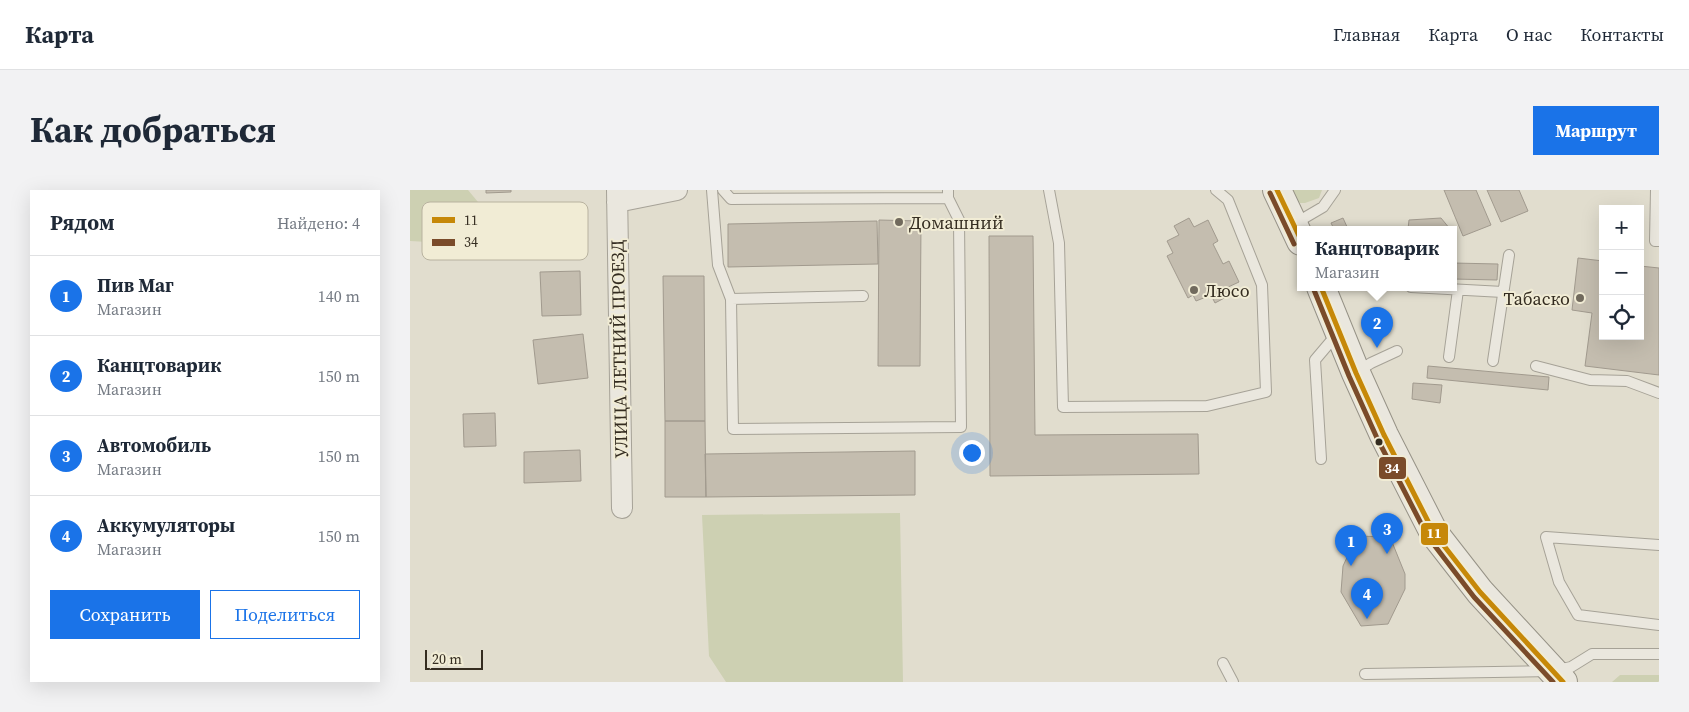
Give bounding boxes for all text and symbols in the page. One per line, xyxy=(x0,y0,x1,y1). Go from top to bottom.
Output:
text: Карта xyxy=(25,18,94,51)
text: Главная xyxy=(1333,22,1400,47)
text: Карта xyxy=(1428,22,1478,47)
text: О нас xyxy=(1506,22,1552,47)
text: Контакты xyxy=(1580,22,1664,47)
text: Как добраться xyxy=(30,106,276,154)
button: Маршрут xyxy=(1533,106,1659,155)
legend xyxy=(422,202,588,260)
map controls xyxy=(1599,205,1644,340)
button: + xyxy=(1599,205,1644,250)
text: Рядом xyxy=(50,208,115,237)
text: 11 xyxy=(464,210,478,230)
place label: Домашний xyxy=(909,210,1004,235)
text: Найдено: 4 xyxy=(277,212,360,234)
marker: Домашний xyxy=(893,216,905,228)
popup xyxy=(1297,226,1457,291)
text: 34 xyxy=(464,232,478,252)
text: Канцтоварик xyxy=(1315,235,1439,261)
street label: УЛИЦА ЛЕТНИЙ ПРОЕЗД xyxy=(605,239,633,459)
button: − xyxy=(1599,250,1644,295)
text: Магазин xyxy=(1315,261,1380,283)
text: Пив Маг xyxy=(97,272,174,298)
place label: Люсо xyxy=(1204,278,1250,303)
marker: Люсо xyxy=(1188,284,1200,296)
text: 1 xyxy=(62,285,70,307)
text: 140 m xyxy=(318,285,360,307)
place label: Табаско xyxy=(1504,286,1570,311)
marker: Табаско xyxy=(1574,292,1586,304)
button: locate xyxy=(1599,295,1644,340)
text: Магазин xyxy=(97,298,162,320)
pin: 2 xyxy=(1361,307,1393,348)
text: Канцтоварик xyxy=(97,352,221,378)
text: 2 xyxy=(62,365,70,387)
text: 150 m xyxy=(318,365,360,387)
text: Магазин xyxy=(97,378,162,400)
text: Автомобиль xyxy=(97,432,211,458)
unlabelled marker xyxy=(1374,437,1384,447)
your location xyxy=(959,440,985,466)
text: 3 xyxy=(62,445,70,467)
text: 150 m xyxy=(318,445,360,467)
line badge: 34 xyxy=(1378,456,1407,480)
text: Магазин xyxy=(97,458,162,480)
text: 34 xyxy=(1384,458,1400,478)
text: Аккумуляторы xyxy=(97,512,235,538)
pin: 3 xyxy=(1371,513,1403,554)
line badge: 11 xyxy=(1420,522,1449,546)
text: 11 xyxy=(1426,523,1442,543)
text: 4 xyxy=(62,525,70,547)
text: 150 m xyxy=(318,525,360,547)
pin: 1 xyxy=(1335,525,1367,566)
text: Магазин xyxy=(97,538,162,560)
pin: 4 xyxy=(1351,578,1383,619)
button: Сохранить xyxy=(50,590,200,639)
button: Поделиться xyxy=(210,590,360,639)
scale bar xyxy=(425,647,482,670)
text: 20 m xyxy=(432,649,462,669)

